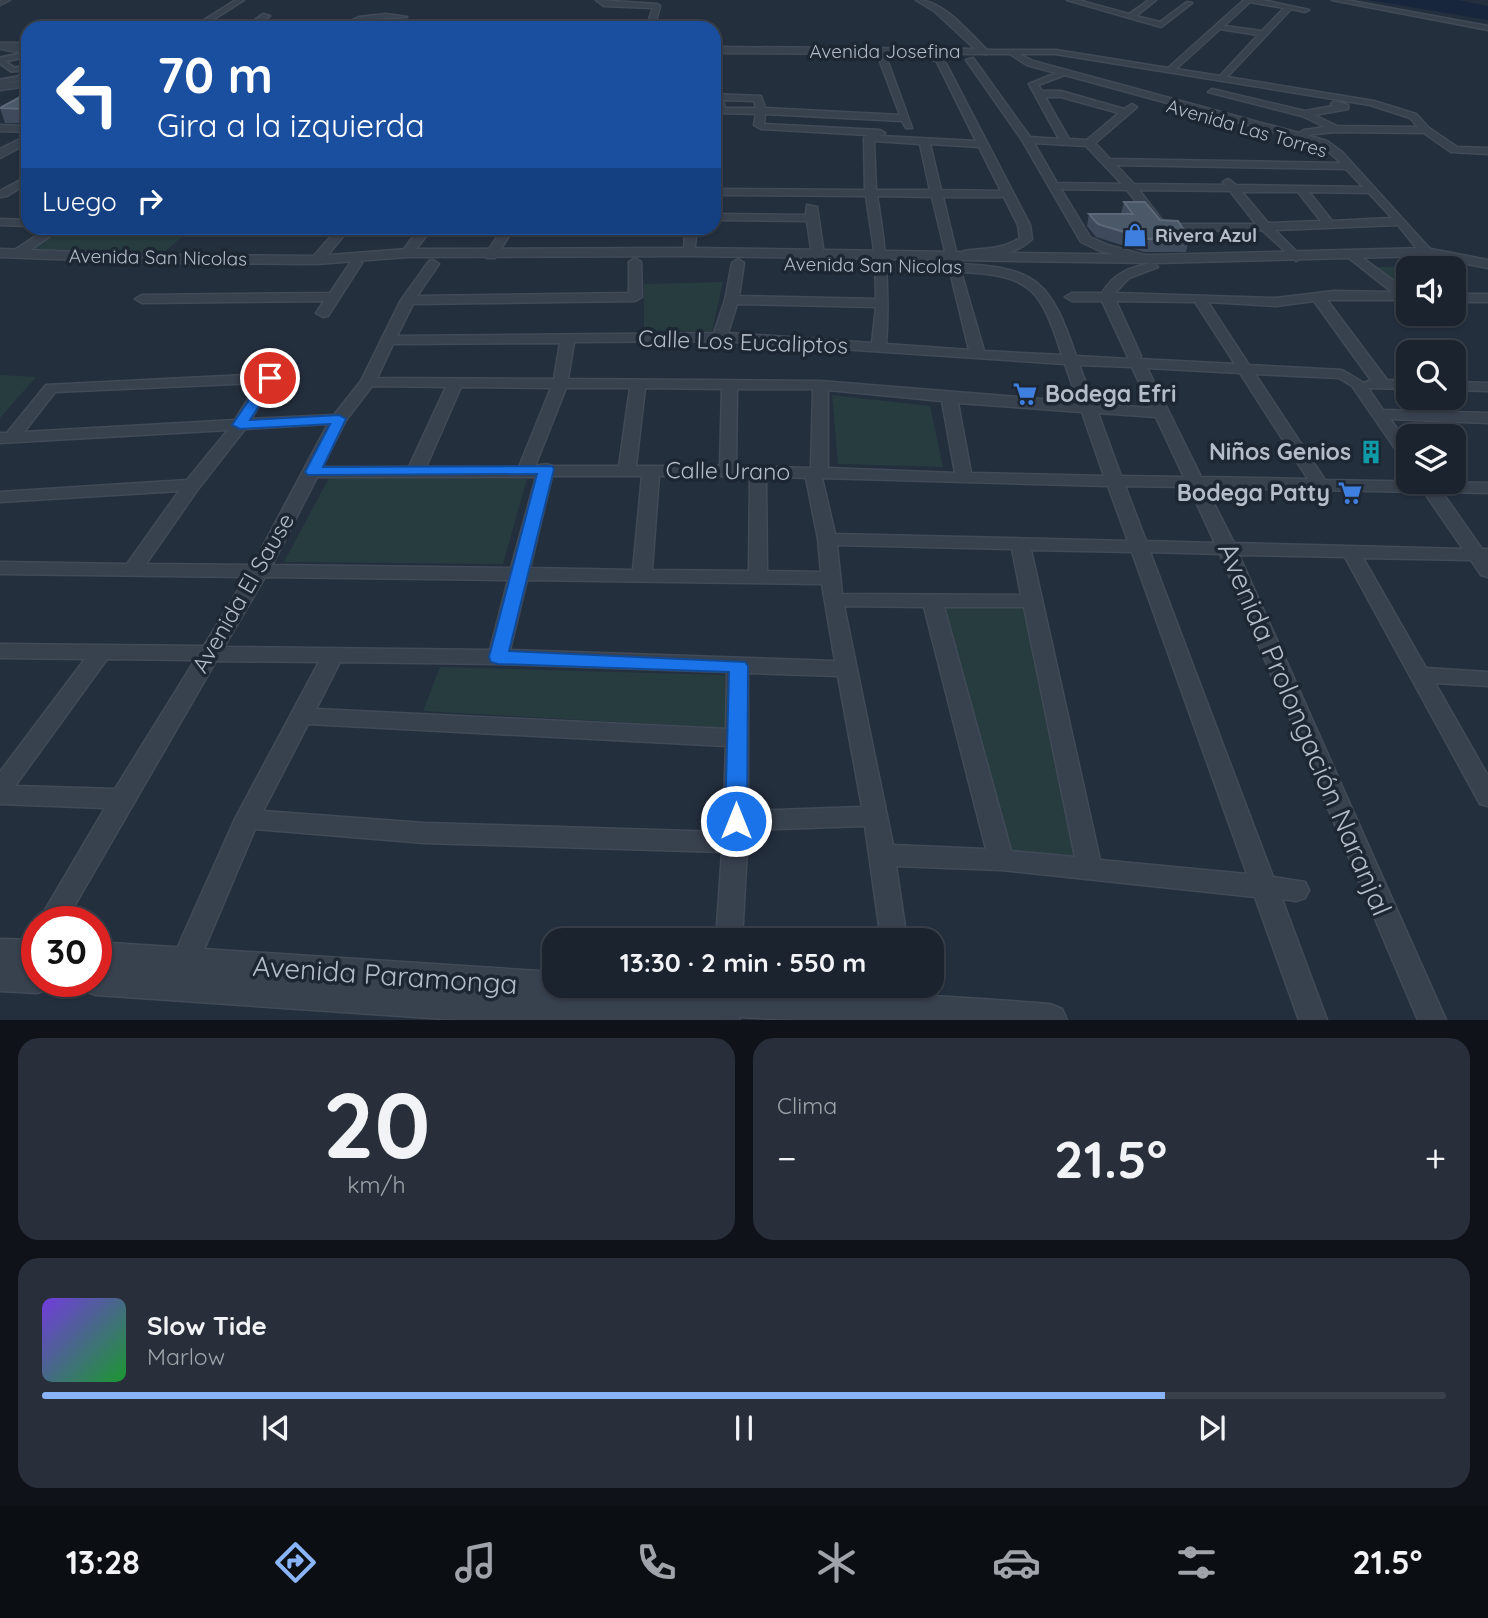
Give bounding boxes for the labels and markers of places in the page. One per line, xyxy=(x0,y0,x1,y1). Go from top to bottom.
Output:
shop icon: Rivera Azul xyxy=(1121,221,1149,249)
place label: Rivera Azul xyxy=(1155,223,1257,247)
pin xyxy=(240,348,300,408)
place label: Bodega Efri xyxy=(1045,379,1176,408)
supermarket icon: Bodega Efri xyxy=(1011,380,1039,408)
place label: Niños Genios xyxy=(1209,437,1351,466)
building icon: Niños Genios xyxy=(1357,438,1385,466)
place label: Bodega Patty xyxy=(1177,478,1330,507)
supermarket icon: Bodega Patty xyxy=(1336,479,1364,507)

